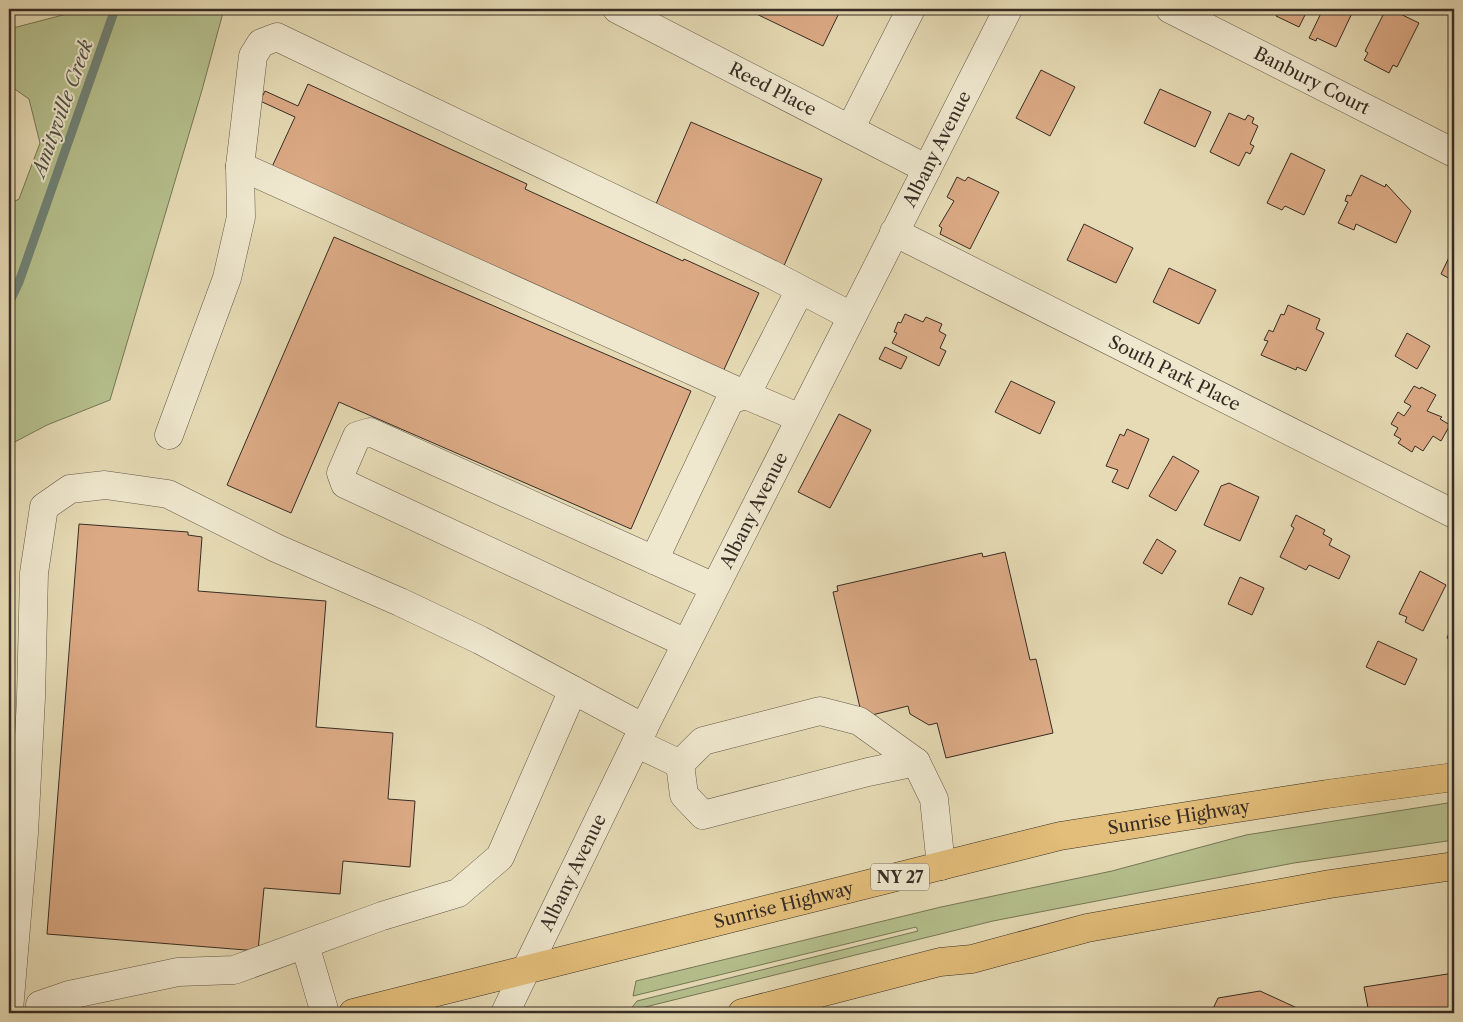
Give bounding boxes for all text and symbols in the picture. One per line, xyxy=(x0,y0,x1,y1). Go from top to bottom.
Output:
water label: Amityville Creek xyxy=(26,36,98,183)
street label: Banbury Court xyxy=(1250,42,1374,120)
street label: Reed Place xyxy=(725,58,820,121)
street label: Albany Avenue xyxy=(898,87,976,212)
street label: South Park Place xyxy=(1105,331,1244,416)
street label: Albany Avenue xyxy=(715,448,793,573)
street label: Sunrise Highway xyxy=(1106,795,1252,839)
street label: Albany Avenue xyxy=(535,810,611,936)
road number: NY 27 xyxy=(871,864,929,890)
street label: Sunrise Highway xyxy=(711,877,857,933)

